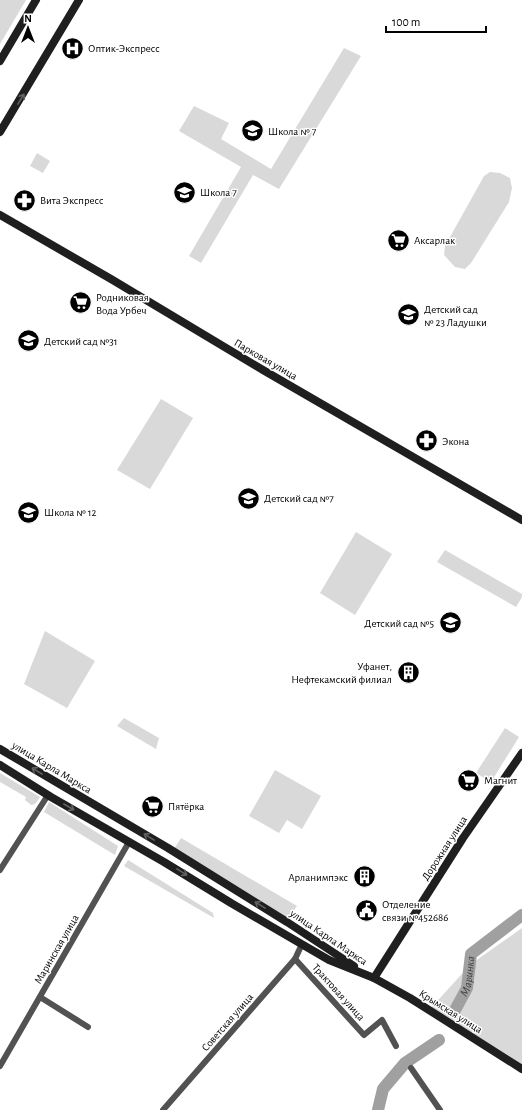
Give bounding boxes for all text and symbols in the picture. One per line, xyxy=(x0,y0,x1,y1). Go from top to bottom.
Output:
north arrow xyxy=(8,8,48,48)
scale bar xyxy=(386,8,486,34)
text: N xyxy=(24,13,32,24)
text: 100 m xyxy=(392,16,420,28)
hospital icon: Оптик-Экспресс xyxy=(60,35,86,61)
place label: Оптик-Экспресс xyxy=(88,43,160,54)
one-way arrow xyxy=(17,93,25,105)
school or university icon: Школа № 7 xyxy=(240,118,266,144)
place label: Школа № 7 xyxy=(268,126,317,137)
school or university icon: Школа 7 xyxy=(171,179,197,205)
pharmacy icon: Вита Экспресс xyxy=(11,187,37,213)
place label: Школа 7 xyxy=(200,187,237,198)
place label: Вита Экспресс xyxy=(40,195,103,206)
supermarket icon: Аксарлак xyxy=(386,227,412,253)
place label: Аксарлак xyxy=(414,235,455,246)
supermarket icon: Родниковая Вода Урбеч xyxy=(67,290,93,316)
place label: Родниковая Вода Урбеч xyxy=(96,292,149,316)
school or university icon: Детский сад № 23 Ладушки xyxy=(395,302,421,328)
place label: Детский сад № 23 Ладушки xyxy=(424,304,487,328)
school or university icon: Детский сад №31 xyxy=(15,328,41,354)
place label: Детский сад №31 xyxy=(44,336,117,347)
street label: Парковая улица xyxy=(232,337,299,382)
pharmacy icon: Экона xyxy=(413,428,439,454)
place label: Экона xyxy=(442,436,469,447)
school or university icon: Детский сад №7 xyxy=(235,485,261,511)
place label: Детский сад №7 xyxy=(264,493,334,504)
school or university icon: Школа № 12 xyxy=(15,499,41,525)
place label: Школа № 12 xyxy=(44,507,96,518)
school or university icon: Детский сад №5 xyxy=(437,610,463,636)
place label: Детский сад №5 xyxy=(364,618,434,629)
building icon: Уфанет, Нефтекамский филиал xyxy=(395,659,421,685)
place label: Уфанет, Нефтекамский филиал xyxy=(291,661,392,685)
street label: улица Карла Маркса xyxy=(9,739,93,795)
one-way arrow xyxy=(31,766,43,774)
supermarket icon: Магнит xyxy=(455,767,481,793)
place label: Магнит xyxy=(484,775,517,786)
supermarket icon: Пятёрка xyxy=(140,793,166,819)
place label: Пятёрка xyxy=(168,801,204,812)
one-way arrow xyxy=(63,804,75,812)
street label: Дорожная улица xyxy=(420,814,469,882)
one-way arrow xyxy=(143,833,155,841)
building icon: Арланимпэкс xyxy=(351,864,377,890)
one-way arrow xyxy=(176,869,188,877)
place label: Арланимпэкс xyxy=(288,872,348,883)
public building icon: Отделение связи №452686 xyxy=(354,897,380,923)
place label: Отделение связи №452686 xyxy=(382,899,448,923)
one-way arrow xyxy=(254,901,265,909)
street label: улица Карла Маркса xyxy=(287,907,369,967)
street label: Маринская улица xyxy=(32,913,81,986)
water label: Маринка xyxy=(458,955,477,998)
street label: Трактовая улица xyxy=(310,962,367,1023)
street label: Крымская улица xyxy=(417,988,484,1035)
street label: Советская улица xyxy=(199,991,255,1053)

